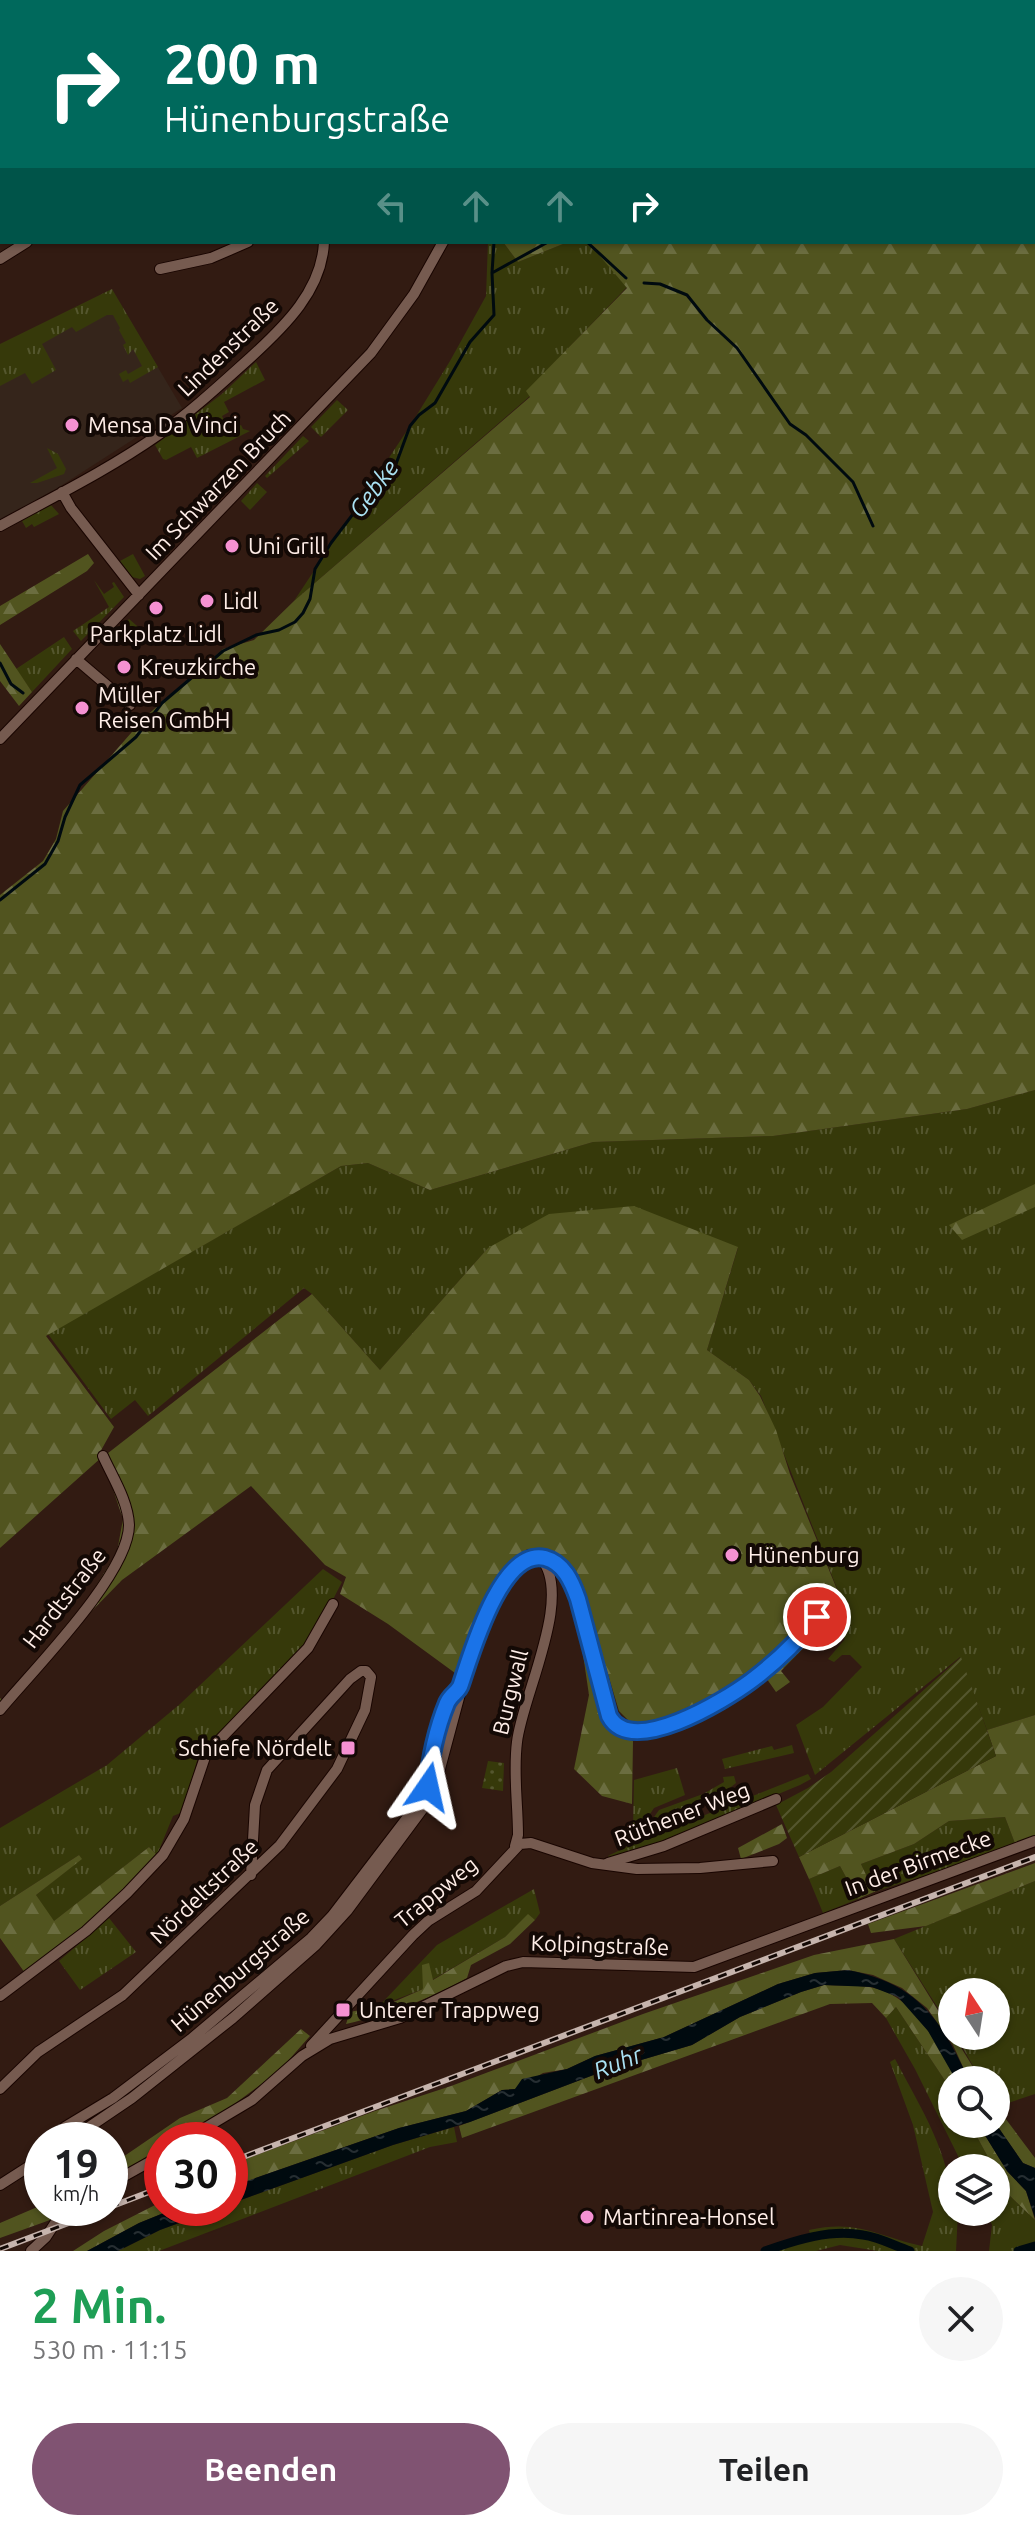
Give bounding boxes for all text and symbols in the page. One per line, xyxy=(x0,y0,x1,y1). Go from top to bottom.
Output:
icon: right xyxy=(32,32,136,136)
text: 200 m xyxy=(164,32,320,95)
text: Hünenburgstraße xyxy=(164,98,450,139)
icon: left xyxy=(370,184,414,228)
icon: ahead xyxy=(454,184,498,228)
icon: ahead xyxy=(538,184,582,228)
icon: right xyxy=(622,184,666,228)
street label: Lindenstraße xyxy=(172,293,283,401)
street label: Im Schwarzen Bruch xyxy=(140,405,295,565)
place label: Mensa Da Vinci xyxy=(88,412,238,437)
marker: Mensa Da Vinci xyxy=(63,416,81,434)
water label: Gebke xyxy=(343,455,404,523)
place label: Uni Grill xyxy=(248,533,326,558)
marker: Uni Grill xyxy=(223,537,241,555)
place label: Lidl xyxy=(223,588,258,613)
marker: Lidl xyxy=(198,592,216,610)
marker: Parkplatz Lidl xyxy=(147,599,165,617)
place label: Parkplatz Lidl xyxy=(90,621,223,646)
place label: Kreuzkirche xyxy=(140,654,256,679)
marker: Kreuzkirche xyxy=(115,658,133,676)
place label: Müller Reisen GmbH xyxy=(98,682,230,732)
marker: Müller Reisen GmbH xyxy=(73,699,91,717)
place label: Hünenburg xyxy=(748,1542,860,1567)
street label: Hardtstraße xyxy=(17,1543,110,1653)
marker: Hünenburg xyxy=(723,1546,741,1564)
pin xyxy=(783,1583,851,1651)
icon: arrive xyxy=(795,1595,839,1639)
street label: Burgwall xyxy=(487,1646,532,1737)
place label: Schiefe Nördelt xyxy=(178,1735,332,1760)
marker: Schiefe Nördelt xyxy=(339,1739,357,1757)
position arrow xyxy=(386,1745,470,1829)
street label: Rüthener Weg xyxy=(611,1776,753,1851)
street label: In der Birmecke xyxy=(841,1825,994,1901)
street label: Nördeltstraße xyxy=(145,1833,263,1948)
street label: Trappweg xyxy=(389,1851,482,1932)
street label: Hünenburgstraße xyxy=(166,1903,314,2036)
street label: Kolpingstraße xyxy=(530,1930,670,1959)
north arrow xyxy=(938,1978,1010,2050)
map controls xyxy=(938,1978,1010,2226)
place label: Unterer Trappweg xyxy=(359,1997,540,2022)
marker: Unterer Trappweg xyxy=(334,2001,352,2019)
water label: Ruhr xyxy=(590,2040,647,2084)
button: search xyxy=(938,2066,1010,2138)
speed limit sign: 30 xyxy=(144,2122,248,2226)
text: 19 xyxy=(53,2141,99,2186)
button: layers xyxy=(938,2154,1010,2226)
text: km/h xyxy=(53,2182,99,2205)
place label: Martinrea-Honsel xyxy=(603,2204,775,2229)
marker: Martinrea-Honsel xyxy=(578,2208,596,2226)
button: close xyxy=(919,2277,1003,2361)
text: 2 Min. xyxy=(32,2278,166,2332)
text: 530 m · 11:15 xyxy=(32,2335,188,2364)
button: Beenden xyxy=(32,2423,510,2515)
button: Teilen xyxy=(526,2423,1003,2515)

